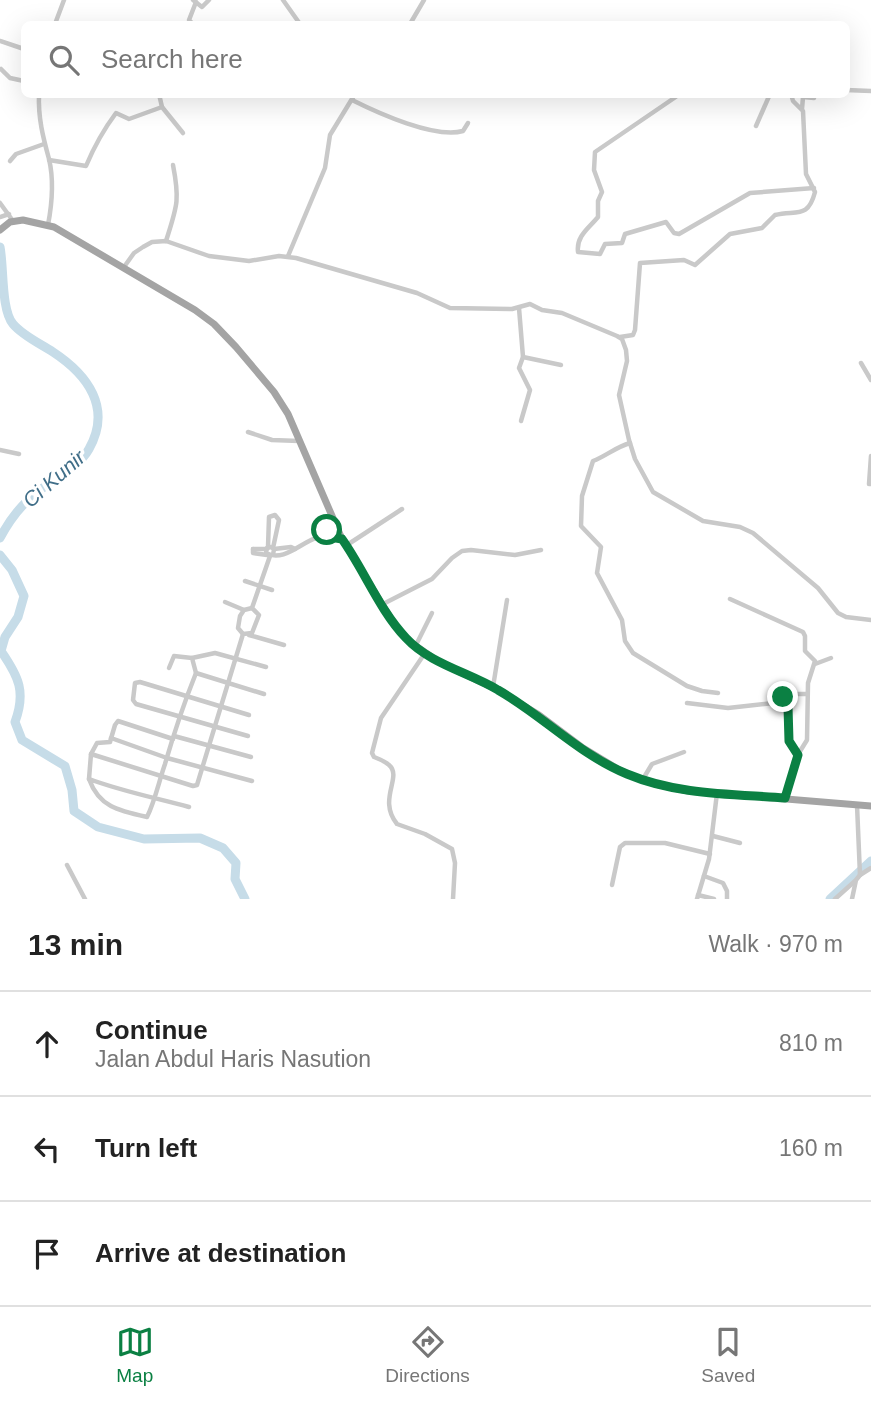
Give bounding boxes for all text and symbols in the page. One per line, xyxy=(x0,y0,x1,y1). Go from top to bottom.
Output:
search box xyxy=(21,21,850,98)
icon: search xyxy=(45,41,83,79)
text: Search here xyxy=(101,44,243,74)
water label: Ci Kunir xyxy=(18,445,90,512)
route start xyxy=(311,514,342,545)
route end xyxy=(767,681,798,712)
text: 13 min xyxy=(28,928,123,961)
text: Walk · 970 m xyxy=(708,931,843,957)
text: Continue xyxy=(95,1015,208,1045)
icon: ahead xyxy=(28,1025,66,1063)
text: 810 m xyxy=(779,1030,843,1056)
text: Jalan Abdul Haris Nasution xyxy=(95,1046,371,1072)
icon: left xyxy=(28,1130,66,1168)
text: Turn left xyxy=(95,1133,197,1163)
text: 160 m xyxy=(779,1135,843,1161)
icon: arrive xyxy=(28,1235,66,1273)
text: Arrive at destination xyxy=(95,1238,346,1268)
tab: Map xyxy=(116,1323,154,1387)
tab: Directions xyxy=(385,1323,470,1387)
tab: Saved xyxy=(701,1323,755,1387)

